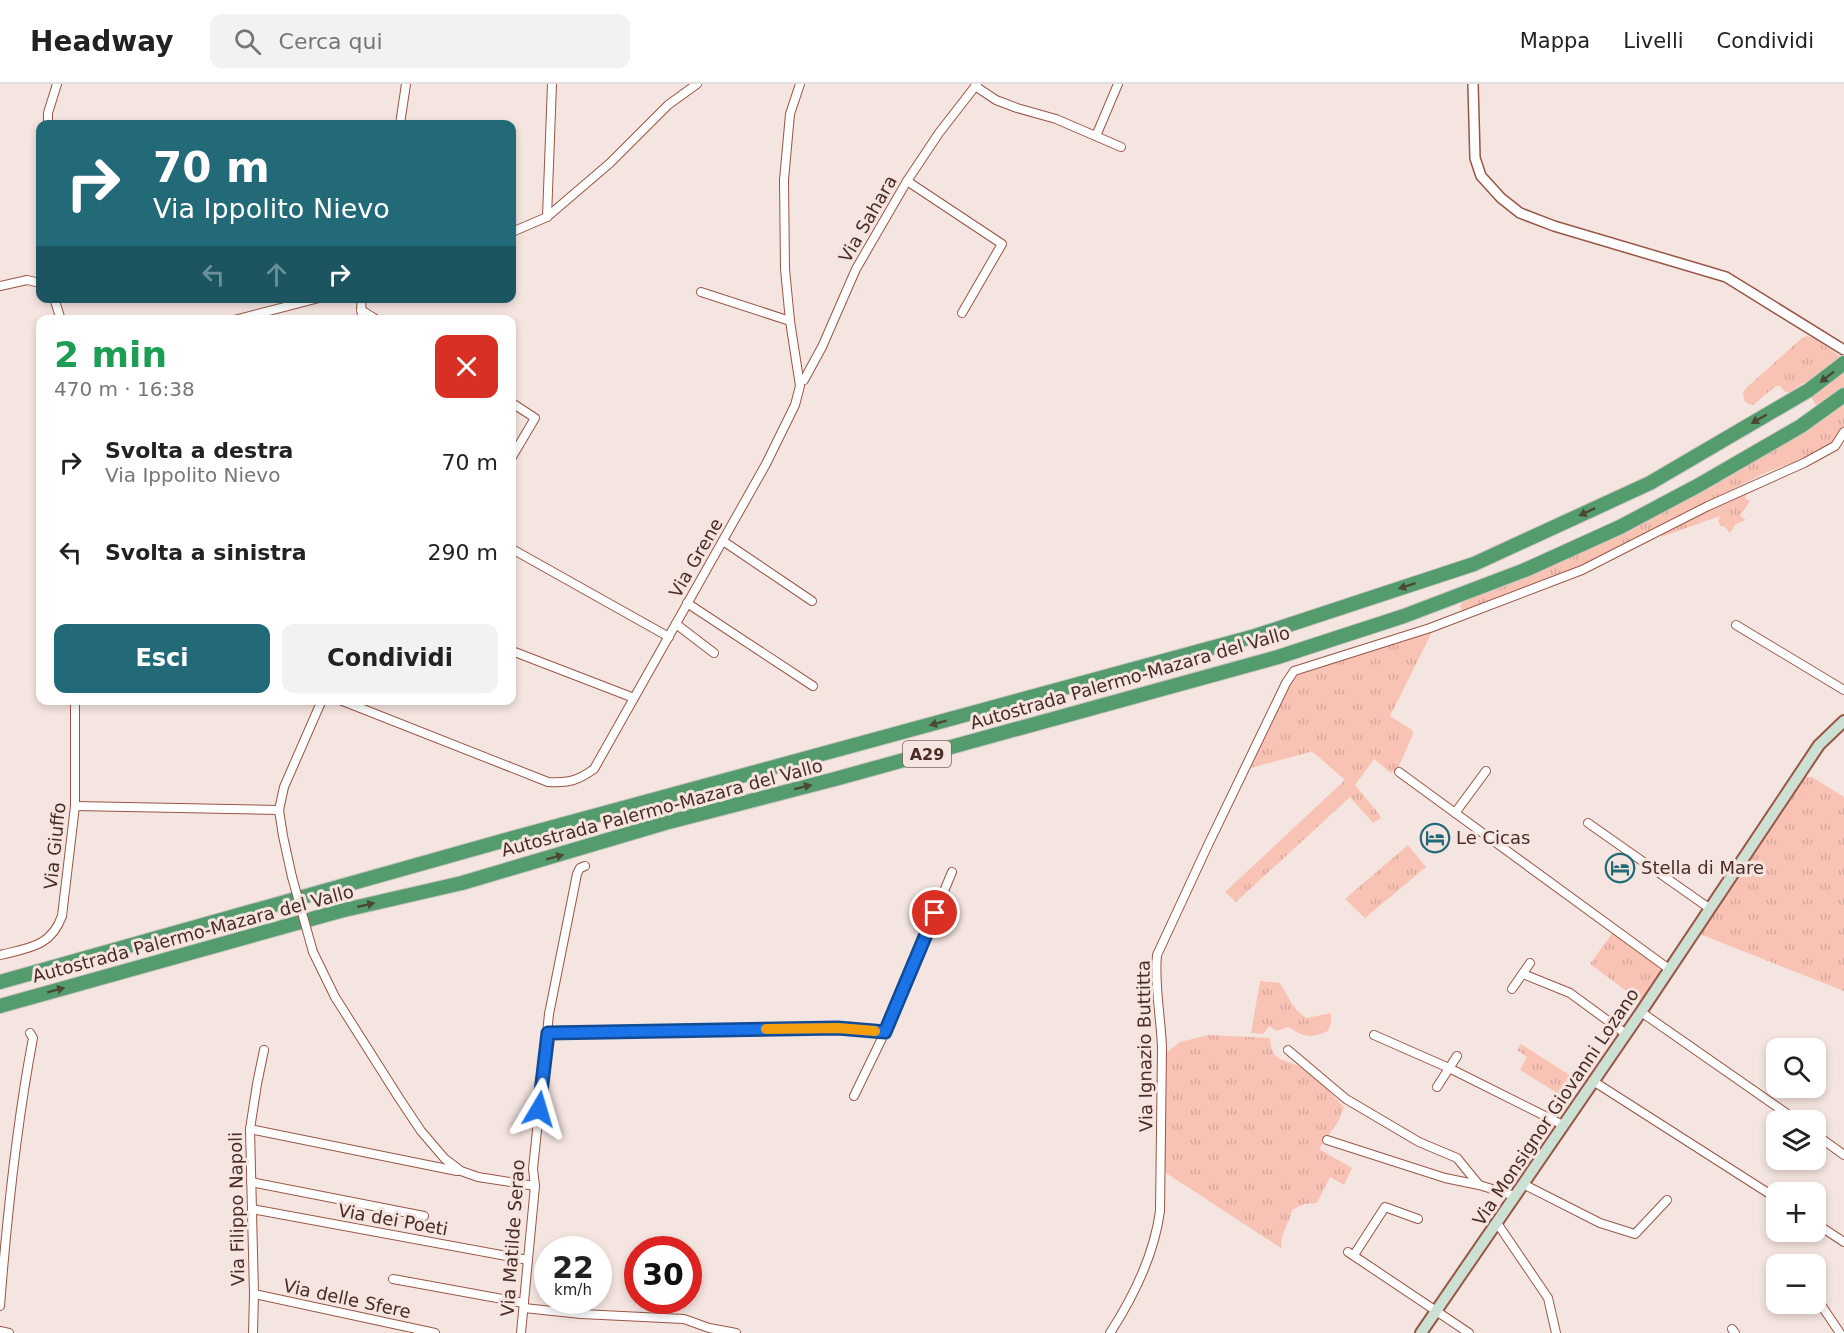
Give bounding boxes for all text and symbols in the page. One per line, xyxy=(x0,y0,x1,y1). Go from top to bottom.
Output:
search box xyxy=(210,14,630,68)
text: Headway xyxy=(30,25,174,58)
icon: search xyxy=(231,25,264,58)
text: Cerca qui xyxy=(279,29,383,54)
text: Mappa xyxy=(1520,29,1590,53)
text: Livelli xyxy=(1623,29,1684,53)
text: Condividi xyxy=(1717,29,1814,53)
text: 70 m xyxy=(153,143,270,192)
icon: right xyxy=(54,144,132,222)
street label: Via Sahara xyxy=(834,171,901,266)
text: Via Ippolito Nievo xyxy=(153,193,390,224)
icon: left xyxy=(197,258,230,291)
icon: ahead xyxy=(260,258,293,291)
icon: right xyxy=(323,258,356,291)
text: 2 min xyxy=(54,334,167,375)
button: close xyxy=(435,335,498,398)
one-way arrow xyxy=(1819,370,1834,382)
text: 470 m · 16:38 xyxy=(54,377,195,401)
one-way arrow xyxy=(1751,414,1767,425)
text: Svolta a destra xyxy=(105,438,293,463)
icon: right xyxy=(54,446,87,479)
text: 70 m xyxy=(442,450,498,475)
text: Via Ippolito Nievo xyxy=(105,463,280,487)
one-way arrow xyxy=(1579,507,1596,516)
street label: Via Grene xyxy=(664,514,727,601)
icon: left xyxy=(54,536,87,569)
text: Svolta a sinistra xyxy=(105,540,307,565)
text: 290 m xyxy=(428,540,498,565)
one-way arrow xyxy=(1398,582,1416,591)
street label: Autostrada Palermo-Mazara del Vallo xyxy=(967,622,1292,733)
button: Esci xyxy=(54,624,270,693)
button: Condividi xyxy=(282,624,498,693)
one-way arrow xyxy=(929,718,947,728)
road number: A29 xyxy=(903,741,951,767)
street label: Autostrada Palermo-Mazara del Vallo xyxy=(499,754,825,861)
one-way arrow xyxy=(794,782,812,792)
street label: Via Giuffo xyxy=(39,801,70,891)
hotel icon: Le Cicas xyxy=(1419,822,1451,854)
place label: Le Cicas xyxy=(1456,827,1530,848)
one-way arrow xyxy=(546,852,564,861)
hotel icon: Stella di Mare xyxy=(1604,852,1636,884)
place label: Stella di Mare xyxy=(1641,857,1764,878)
street label: Autostrada Palermo-Mazara del Vallo xyxy=(30,880,356,987)
pin xyxy=(909,887,960,938)
icon: arrive xyxy=(918,896,951,929)
one-way arrow xyxy=(356,900,375,909)
street label: Via Ignazio Buttitta xyxy=(1133,960,1156,1132)
street label: Via Monsignor Giovanni Lozano xyxy=(1468,984,1643,1229)
one-way arrow xyxy=(47,985,66,995)
map controls xyxy=(1766,1038,1826,1314)
button: search xyxy=(1766,1038,1826,1098)
position arrow xyxy=(507,1077,571,1141)
button: layers xyxy=(1766,1110,1826,1170)
street label: Via Filippo Napoli xyxy=(225,1132,248,1286)
street label: Via Matilde Serao xyxy=(497,1159,528,1317)
button: + xyxy=(1766,1182,1826,1242)
street label: Via dei Poeti xyxy=(336,1200,450,1240)
speed limit sign: 30 xyxy=(624,1236,702,1314)
text: 22 xyxy=(552,1250,594,1285)
button: − xyxy=(1766,1254,1826,1314)
street label: Via delle Sfere xyxy=(281,1275,413,1322)
text: km/h xyxy=(554,1281,592,1299)

